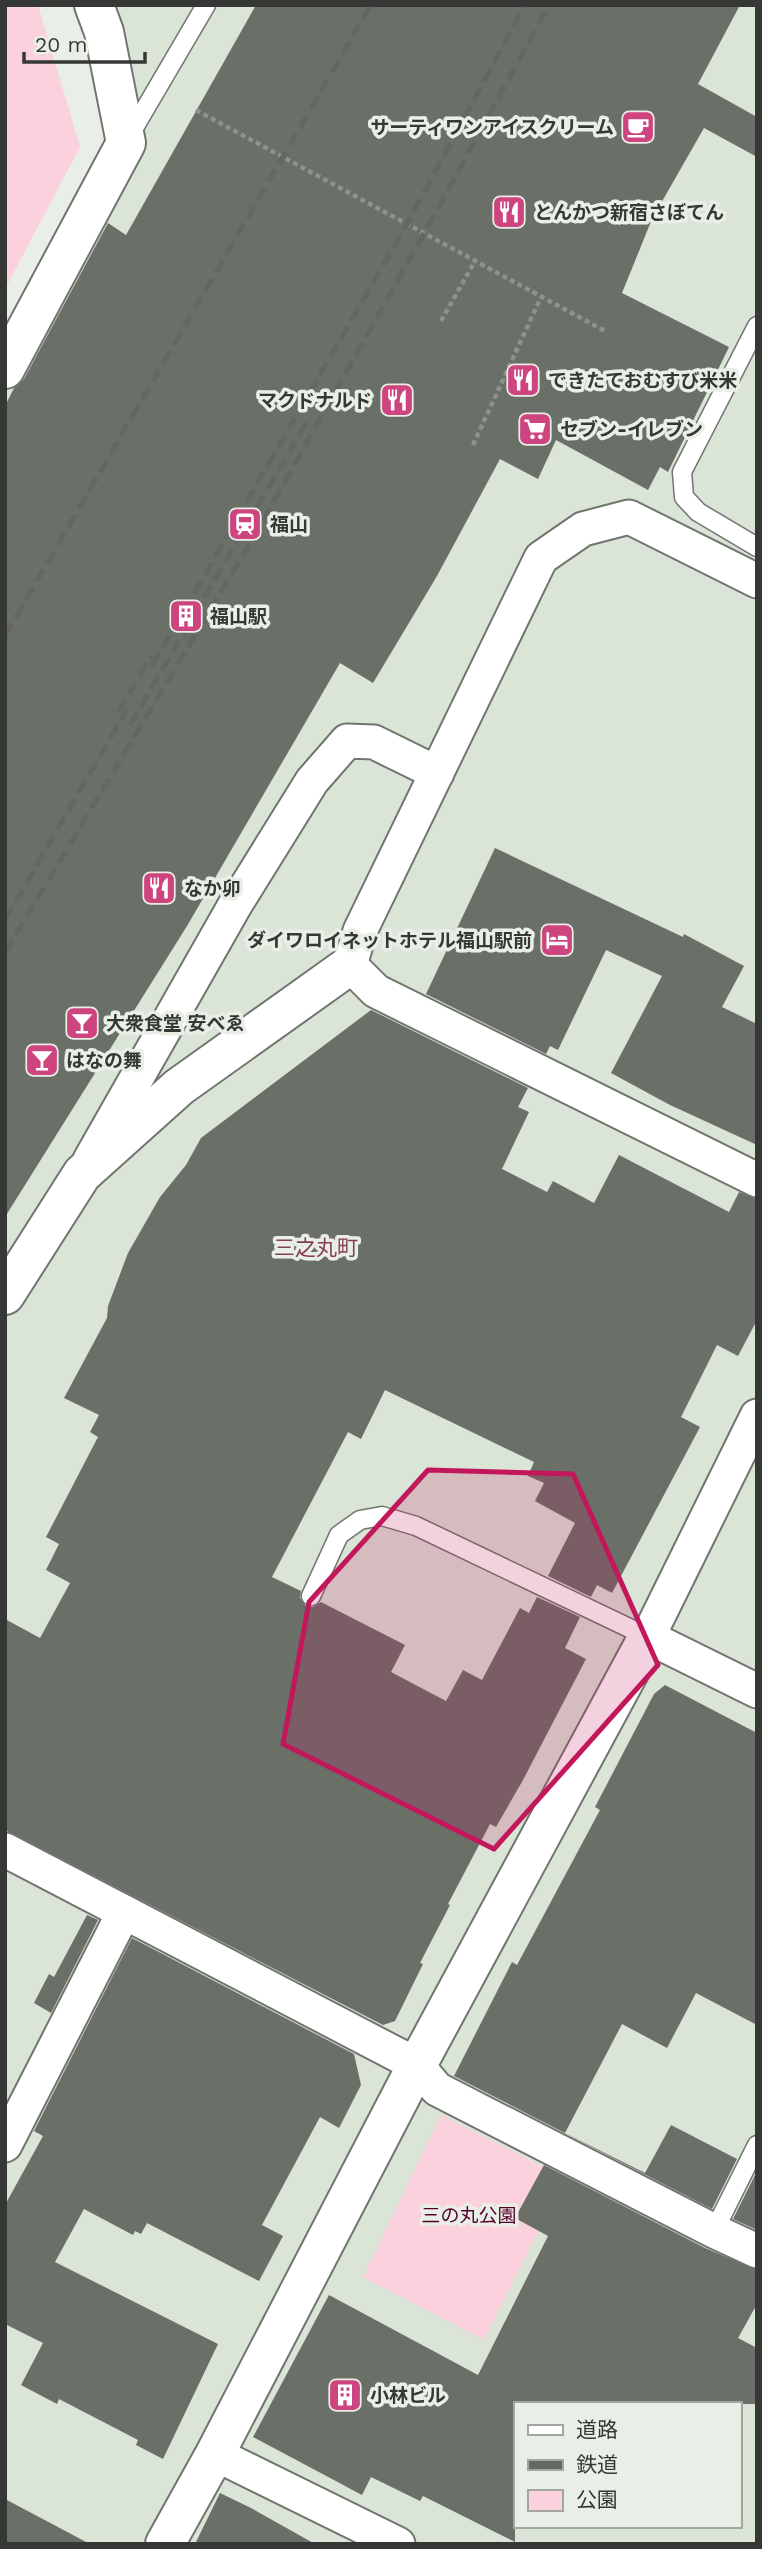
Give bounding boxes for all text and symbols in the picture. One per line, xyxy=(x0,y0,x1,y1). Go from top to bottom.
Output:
scale bar xyxy=(24,21,145,65)
text: 20 m xyxy=(35,32,87,57)
cafe icon: サーティワンアイスクリーム xyxy=(619,108,657,146)
place label: サーティワンアイスクリーム xyxy=(370,116,614,139)
restaurant icon: とんかつ新宿さぼてん xyxy=(490,193,528,231)
place label: とんかつ新宿さぼてん xyxy=(534,201,724,224)
restaurant icon: できたておむすび米米 xyxy=(504,361,542,399)
place label: できたておむすび米米 xyxy=(548,369,737,392)
restaurant icon: マクドナルド xyxy=(378,381,416,419)
place label: マクドナルド xyxy=(258,389,372,412)
supermarket icon: セブン-イレブン xyxy=(516,410,554,448)
place label: セブン-イレブン xyxy=(560,418,703,441)
station icon: 福山 xyxy=(226,505,264,543)
place label: 福山 xyxy=(270,513,308,536)
building icon: 福山駅 xyxy=(167,597,205,635)
place label: 福山駅 xyxy=(210,605,267,628)
restaurant icon: なか卯 xyxy=(140,869,178,907)
place label: なか卯 xyxy=(184,877,241,900)
hotel icon: ダイワロイネットホテル福山駅前 xyxy=(538,921,576,959)
place label: ダイワロイネットホテル福山駅前 xyxy=(247,929,532,952)
bar icon: 大衆食堂 安べゑ xyxy=(63,1004,101,1042)
place label: 大衆食堂 安べゑ xyxy=(106,1012,244,1035)
bar icon: はなの舞 xyxy=(23,1041,61,1079)
place label: はなの舞 xyxy=(66,1049,142,1072)
district label: 三之丸町 xyxy=(274,1235,358,1260)
park label: 三の丸公園 xyxy=(421,2204,517,2227)
building icon: 小林ビル xyxy=(326,2376,364,2414)
place label: 小林ビル xyxy=(370,2384,446,2407)
legend xyxy=(514,2402,741,2528)
text: 道路 xyxy=(576,2417,618,2442)
text: 鉄道 xyxy=(576,2452,618,2477)
text: 公園 xyxy=(576,2487,618,2512)

